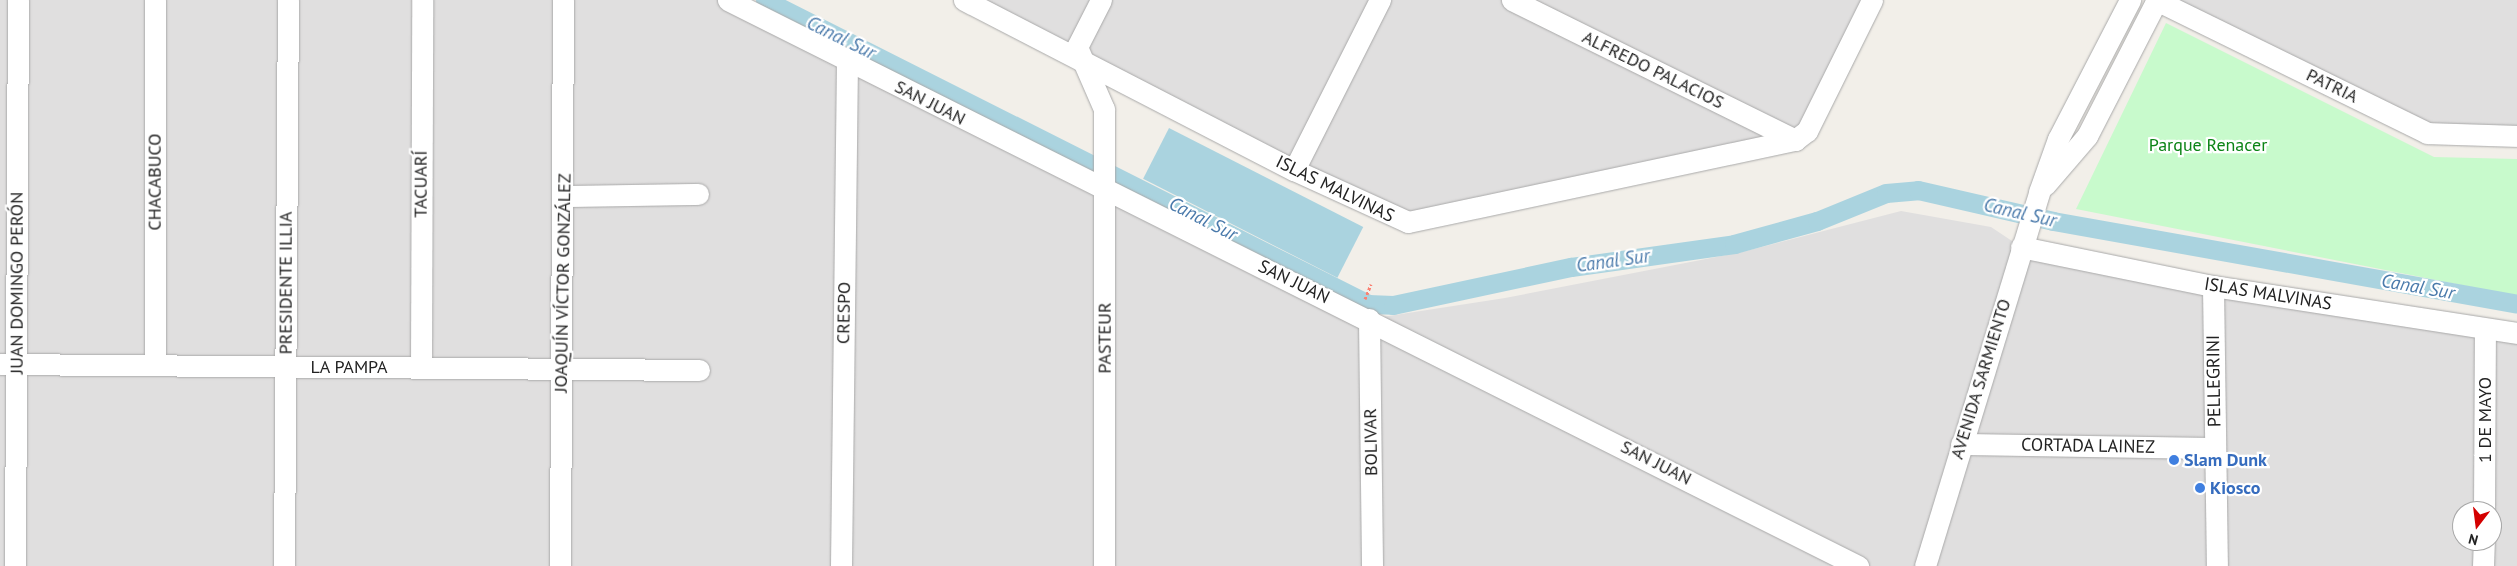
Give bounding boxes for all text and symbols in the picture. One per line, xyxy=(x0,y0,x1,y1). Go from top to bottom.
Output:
water label: Canal Sur xyxy=(803,12,879,64)
street label: ALFREDO PALACIOS xyxy=(1579,26,1727,114)
street label: PATRIA xyxy=(2303,64,2361,108)
street label: SAN JUAN xyxy=(891,76,969,130)
street label: CHACABUCO xyxy=(144,133,166,231)
park label: Parque Renacer xyxy=(2149,134,2267,156)
street label: TACUARÍ xyxy=(410,150,432,218)
street label: ISLAS MALVINAS xyxy=(1272,151,1398,227)
street label: JOAQUÍN VÍCTOR GONZÁLEZ xyxy=(550,173,576,393)
street label: JUAN DOMINGO PERÓN xyxy=(6,192,28,374)
water label: Canal Sur xyxy=(1165,192,1241,246)
water label: Canal Sur xyxy=(1982,194,2058,232)
street label: PRESIDENTE ILLIA xyxy=(275,212,297,354)
water label: Canal Sur xyxy=(1575,245,1651,277)
street label: SAN JUAN xyxy=(1255,255,1333,309)
water label: Canal Sur xyxy=(2380,269,2456,305)
street label: ISLAS MALVINAS xyxy=(2203,273,2333,315)
street label: CRESPO xyxy=(833,282,855,344)
street label: AVENIDA SARMIENTO xyxy=(1946,296,2016,462)
street label: PASTEUR xyxy=(1094,302,1116,374)
street label: PELLEGRINI xyxy=(2202,335,2226,427)
street label: LA PAMPA xyxy=(310,356,388,378)
street label: 1 DE MAYO xyxy=(2474,377,2496,463)
street label: BOLIVAR xyxy=(1360,408,1382,476)
street label: CORTADA LAINEZ xyxy=(2021,434,2155,458)
street label: SAN JUAN xyxy=(1617,436,1695,490)
place label: Slam Dunk xyxy=(2184,449,2267,471)
marker: Slam Dunk xyxy=(2168,454,2180,466)
place label: Kiosco xyxy=(2210,477,2260,499)
marker: Kiosco xyxy=(2194,482,2206,494)
north arrow xyxy=(2452,501,2502,551)
text: N xyxy=(2467,530,2480,549)

